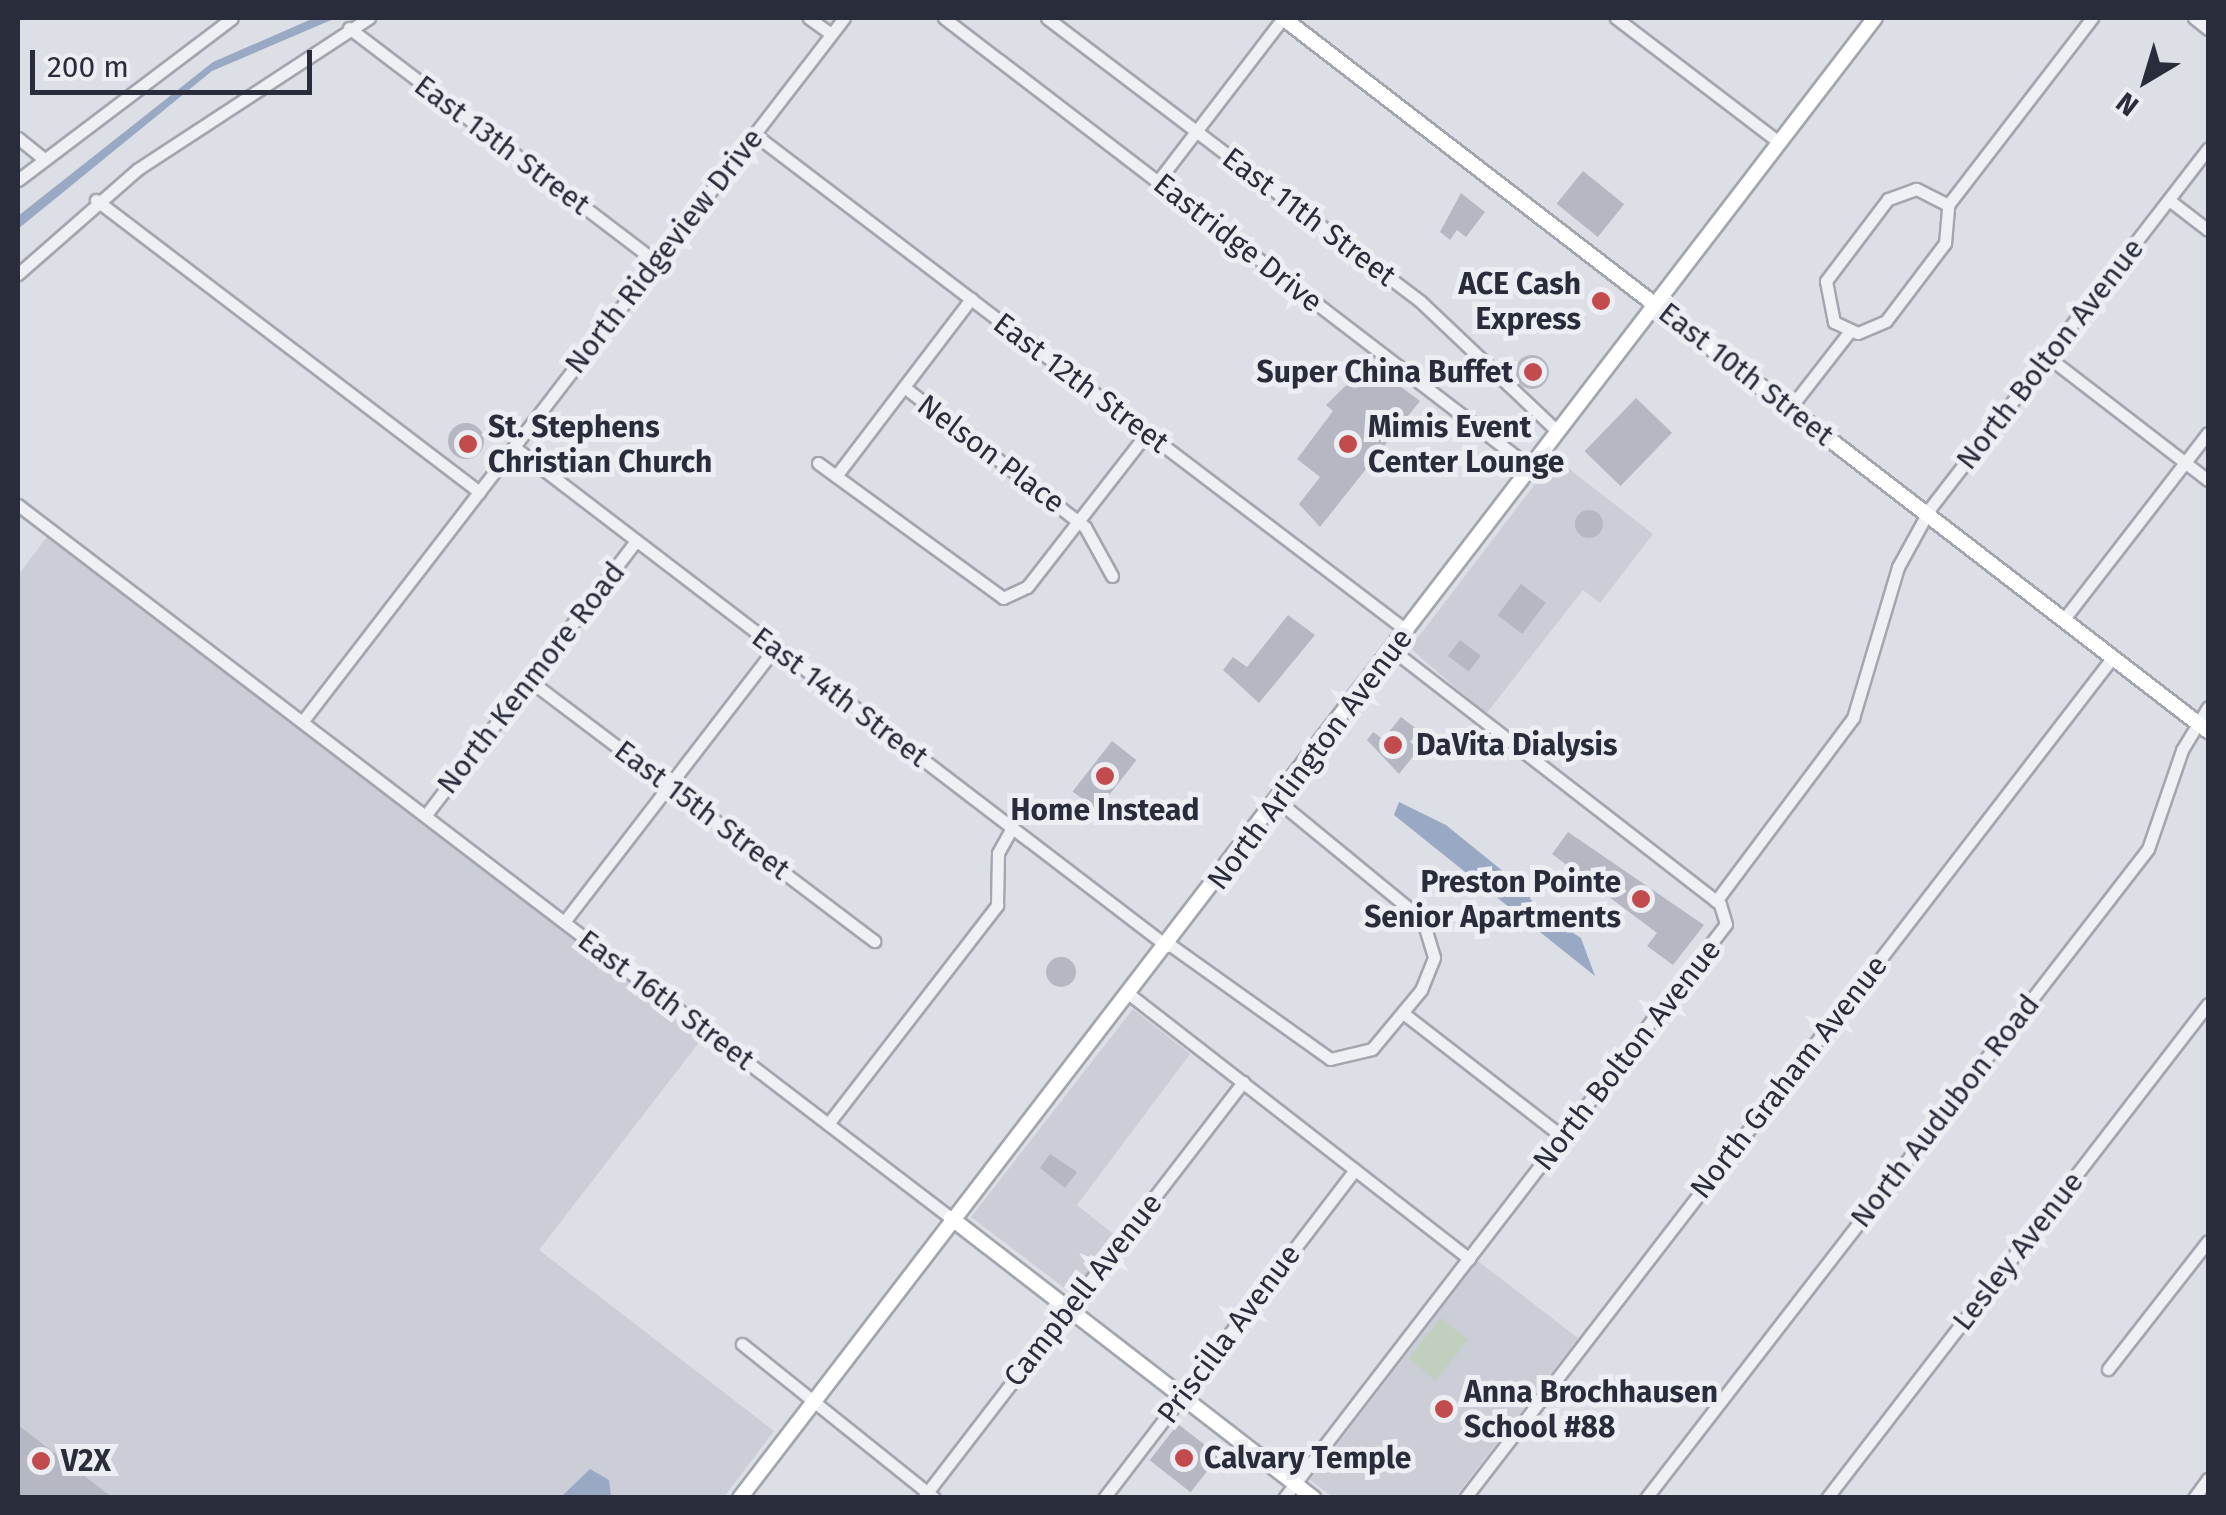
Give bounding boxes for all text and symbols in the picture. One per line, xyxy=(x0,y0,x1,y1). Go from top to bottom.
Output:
scale bar xyxy=(35,30,318,92)
north arrow xyxy=(2096,30,2196,130)
text: 200 m xyxy=(47,49,129,85)
street label: East 13th Street xyxy=(407,67,597,223)
text: N xyxy=(2110,85,2145,123)
street label: North Ridgeview Drive xyxy=(557,121,771,381)
street label: East 11th Street xyxy=(1215,140,1403,294)
street label: Eastridge Drive xyxy=(1146,166,1330,320)
street label: North Bolton Avenue xyxy=(1949,231,2151,477)
place label: ACE Cash Express xyxy=(1459,266,1581,336)
marker: ACE Cash Express xyxy=(1590,290,1612,312)
street label: East 10th Street xyxy=(1651,295,1841,453)
street label: East 12th Street xyxy=(986,305,1176,461)
place label: Super China Buffet xyxy=(1257,354,1513,390)
marker: Super China Buffet xyxy=(1522,361,1544,383)
street label: Nelson Place xyxy=(910,387,1072,521)
place label: St. Stephens Christian Church xyxy=(488,409,712,480)
place label: Mimis Event Center Lounge xyxy=(1368,409,1564,480)
marker: St. Stephens Christian Church xyxy=(457,433,479,455)
marker: Mimis Event Center Lounge xyxy=(1337,433,1359,455)
street label: North Kenmore Road xyxy=(429,555,633,801)
street label: East 14th Street xyxy=(745,619,935,775)
street label: North Arlington Avenue xyxy=(1200,621,1420,897)
place label: DaVita Dialysis xyxy=(1416,727,1617,763)
street label: East 15th Street xyxy=(607,732,797,888)
marker: DaVita Dialysis xyxy=(1380,732,1406,758)
marker: Home Instead xyxy=(1094,765,1116,787)
place label: Home Instead xyxy=(1011,792,1199,828)
place label: Preston Pointe Senior Apartments xyxy=(1364,864,1621,934)
marker: Preston Pointe Senior Apartments xyxy=(1630,888,1652,910)
street label: East 16th Street xyxy=(571,922,761,1078)
street label: North Bolton Avenue xyxy=(1526,932,1728,1178)
street label: North Graham Avenue xyxy=(1683,948,1895,1206)
street label: North Audubon Road xyxy=(1843,987,2047,1235)
street label: Lesley Avenue xyxy=(1945,1164,2091,1338)
street label: Campbell Avenue xyxy=(996,1186,1170,1394)
street label: Priscilla Avenue xyxy=(1150,1237,1308,1431)
place label: Anna Brochhausen School #88 xyxy=(1464,1374,1718,1444)
marker: Anna Brochhausen School #88 xyxy=(1433,1398,1455,1420)
place label: Calvary Temple xyxy=(1204,1440,1411,1476)
place label: V2X xyxy=(61,1443,111,1479)
marker: Calvary Temple xyxy=(1173,1447,1195,1469)
marker: V2X xyxy=(30,1450,52,1472)

